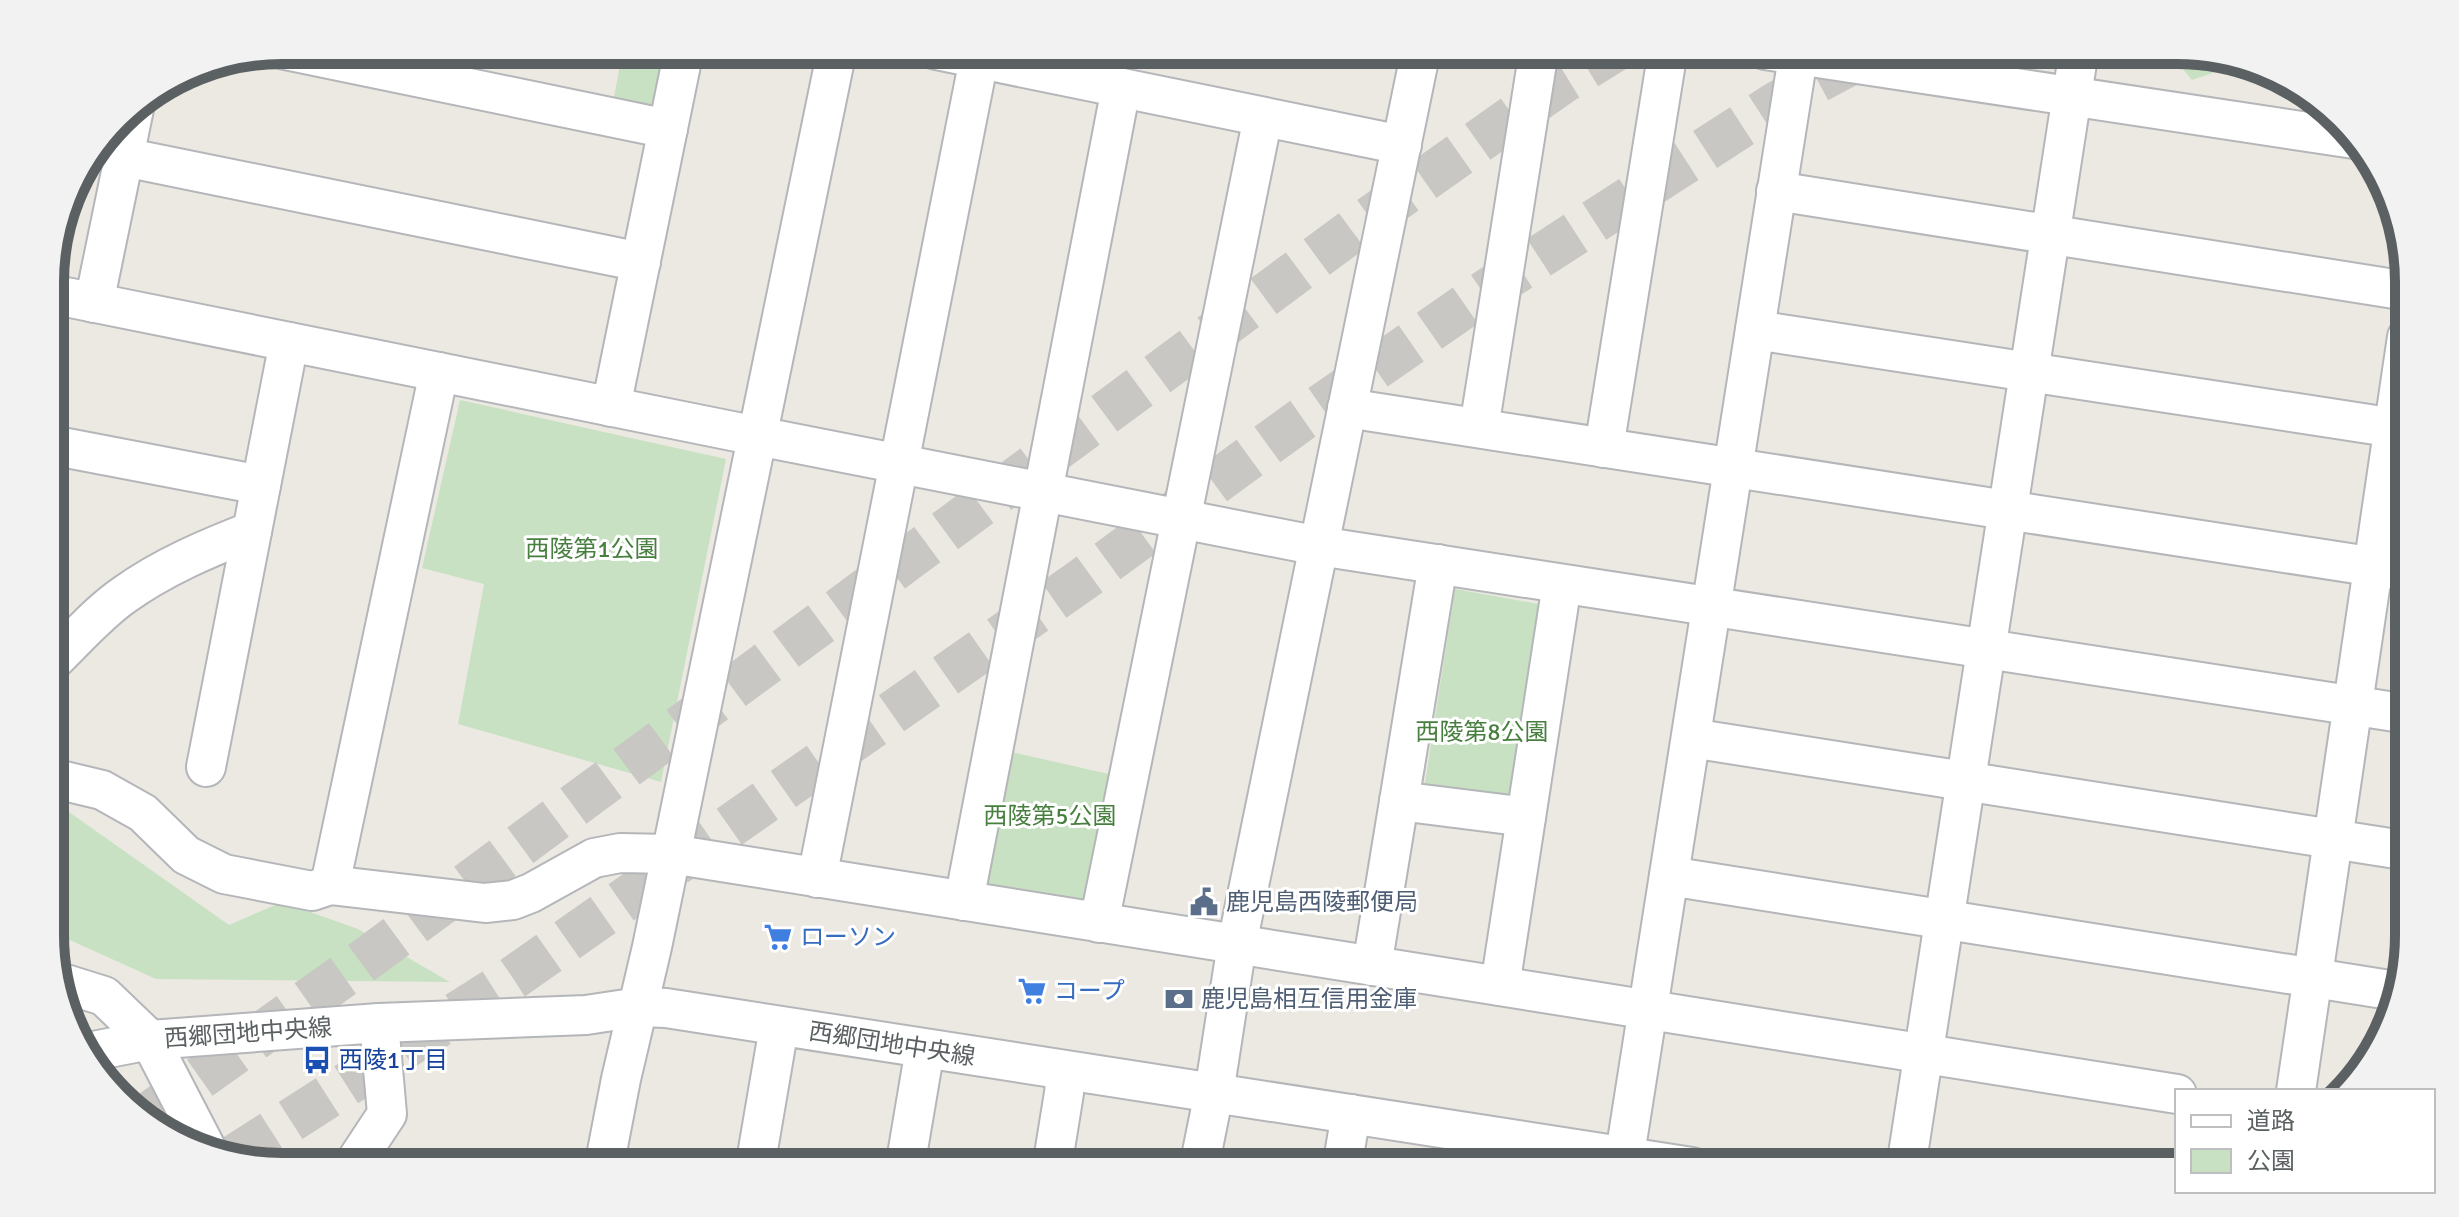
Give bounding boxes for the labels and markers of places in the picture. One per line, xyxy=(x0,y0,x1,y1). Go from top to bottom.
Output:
public building icon: 鹿児島西陵郵便局 xyxy=(1189,887,1219,917)
place label: 鹿児島西陵郵便局 xyxy=(1226,887,1418,917)
supermarket icon: ローソン xyxy=(763,922,793,952)
place label: ローソン xyxy=(800,922,896,952)
supermarket icon: コープ xyxy=(1017,976,1047,1006)
place label: コープ xyxy=(1054,976,1125,1006)
bank icon: 鹿児島相互信用金庫 xyxy=(1164,984,1194,1014)
place label: 鹿児島相互信用金庫 xyxy=(1201,984,1417,1014)
bus stop icon: 西陵1丁目 xyxy=(302,1045,332,1075)
place label: 西陵1丁目 xyxy=(339,1045,448,1075)

